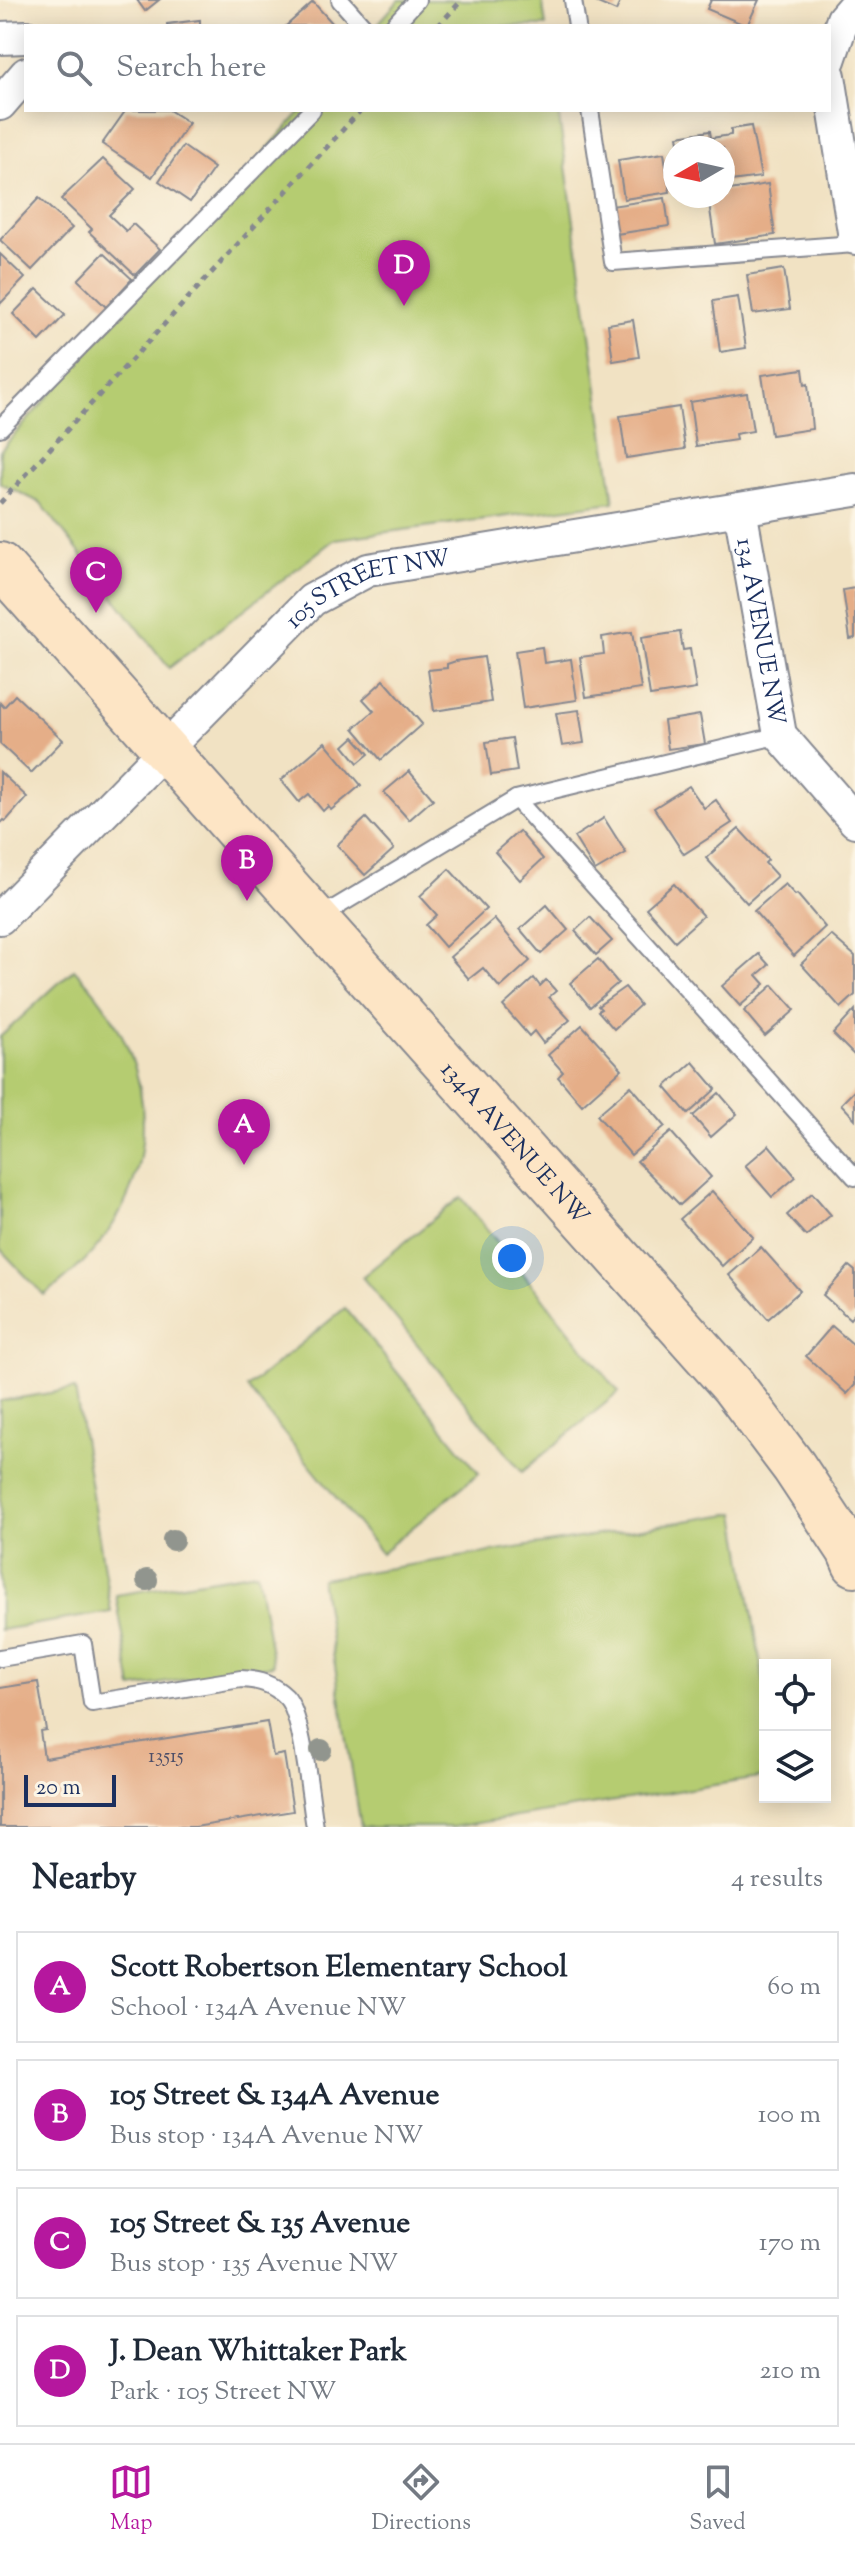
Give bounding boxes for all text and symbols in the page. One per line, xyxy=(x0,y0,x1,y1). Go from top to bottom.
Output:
search box xyxy=(24,24,831,112)
icon: search xyxy=(52,46,96,90)
text: Search here xyxy=(116,47,266,90)
north arrow xyxy=(663,136,735,208)
pin: D xyxy=(378,240,430,306)
street label: 134 AVENUE NW xyxy=(726,535,793,728)
street label: 105 STREET NW xyxy=(278,542,453,637)
pin: C xyxy=(70,547,122,613)
pin: B xyxy=(221,835,273,901)
street label: 134A AVENUE NW xyxy=(432,1055,596,1233)
pin: A xyxy=(218,1099,270,1165)
your location xyxy=(492,1238,532,1278)
map controls xyxy=(759,1659,831,1803)
button: locate xyxy=(759,1659,831,1731)
button: layers xyxy=(759,1731,831,1803)
house number: 13515 xyxy=(148,1743,184,1772)
scale bar xyxy=(24,1771,116,1807)
text: 20 m xyxy=(36,1773,81,1805)
text: Nearby xyxy=(32,1855,137,1904)
text: 4 results xyxy=(731,1861,823,1898)
text: Scott Robertson Elementary School xyxy=(110,1947,568,1990)
text: A xyxy=(49,1969,71,2006)
text: 60 m xyxy=(767,1969,821,2006)
text: School · 134A Avenue NW xyxy=(110,1990,406,2027)
text: 105 Street & 134A Avenue xyxy=(110,2075,440,2118)
text: B xyxy=(52,2097,68,2134)
text: 100 m xyxy=(758,2097,821,2134)
text: Bus stop · 134A Avenue NW xyxy=(110,2118,423,2155)
text: 105 Street & 135 Avenue xyxy=(110,2203,410,2246)
text: C xyxy=(50,2225,70,2262)
text: 170 m xyxy=(759,2225,821,2262)
text: Bus stop · 135 Avenue NW xyxy=(110,2246,398,2283)
text: J. Dean Whittaker Park xyxy=(110,2331,407,2374)
text: D xyxy=(50,2353,70,2390)
text: 210 m xyxy=(759,2353,821,2390)
text: Park · 105 Street NW xyxy=(110,2374,336,2411)
tab: Map xyxy=(109,2460,153,2540)
tab: Directions xyxy=(372,2460,471,2540)
tab: Saved xyxy=(689,2460,746,2540)

